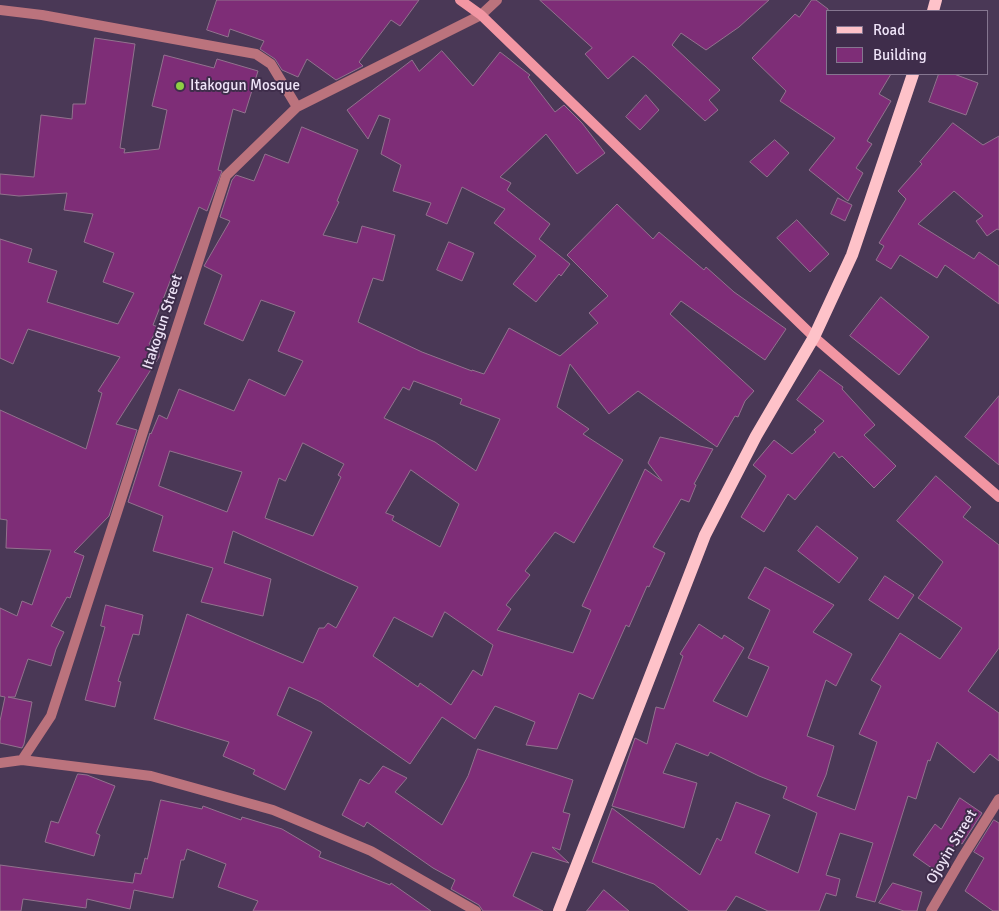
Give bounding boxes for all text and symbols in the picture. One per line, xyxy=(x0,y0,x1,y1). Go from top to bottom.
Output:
legend xyxy=(826,10,989,75)
text: Road xyxy=(873,21,905,39)
text: Building xyxy=(873,46,927,64)
place label: Itakogun Mosque xyxy=(190,77,300,95)
marker: Itakogun Mosque xyxy=(174,80,186,92)
street label: Itakogun Street xyxy=(139,272,187,372)
street label: Ojoyin Street xyxy=(923,807,981,887)

